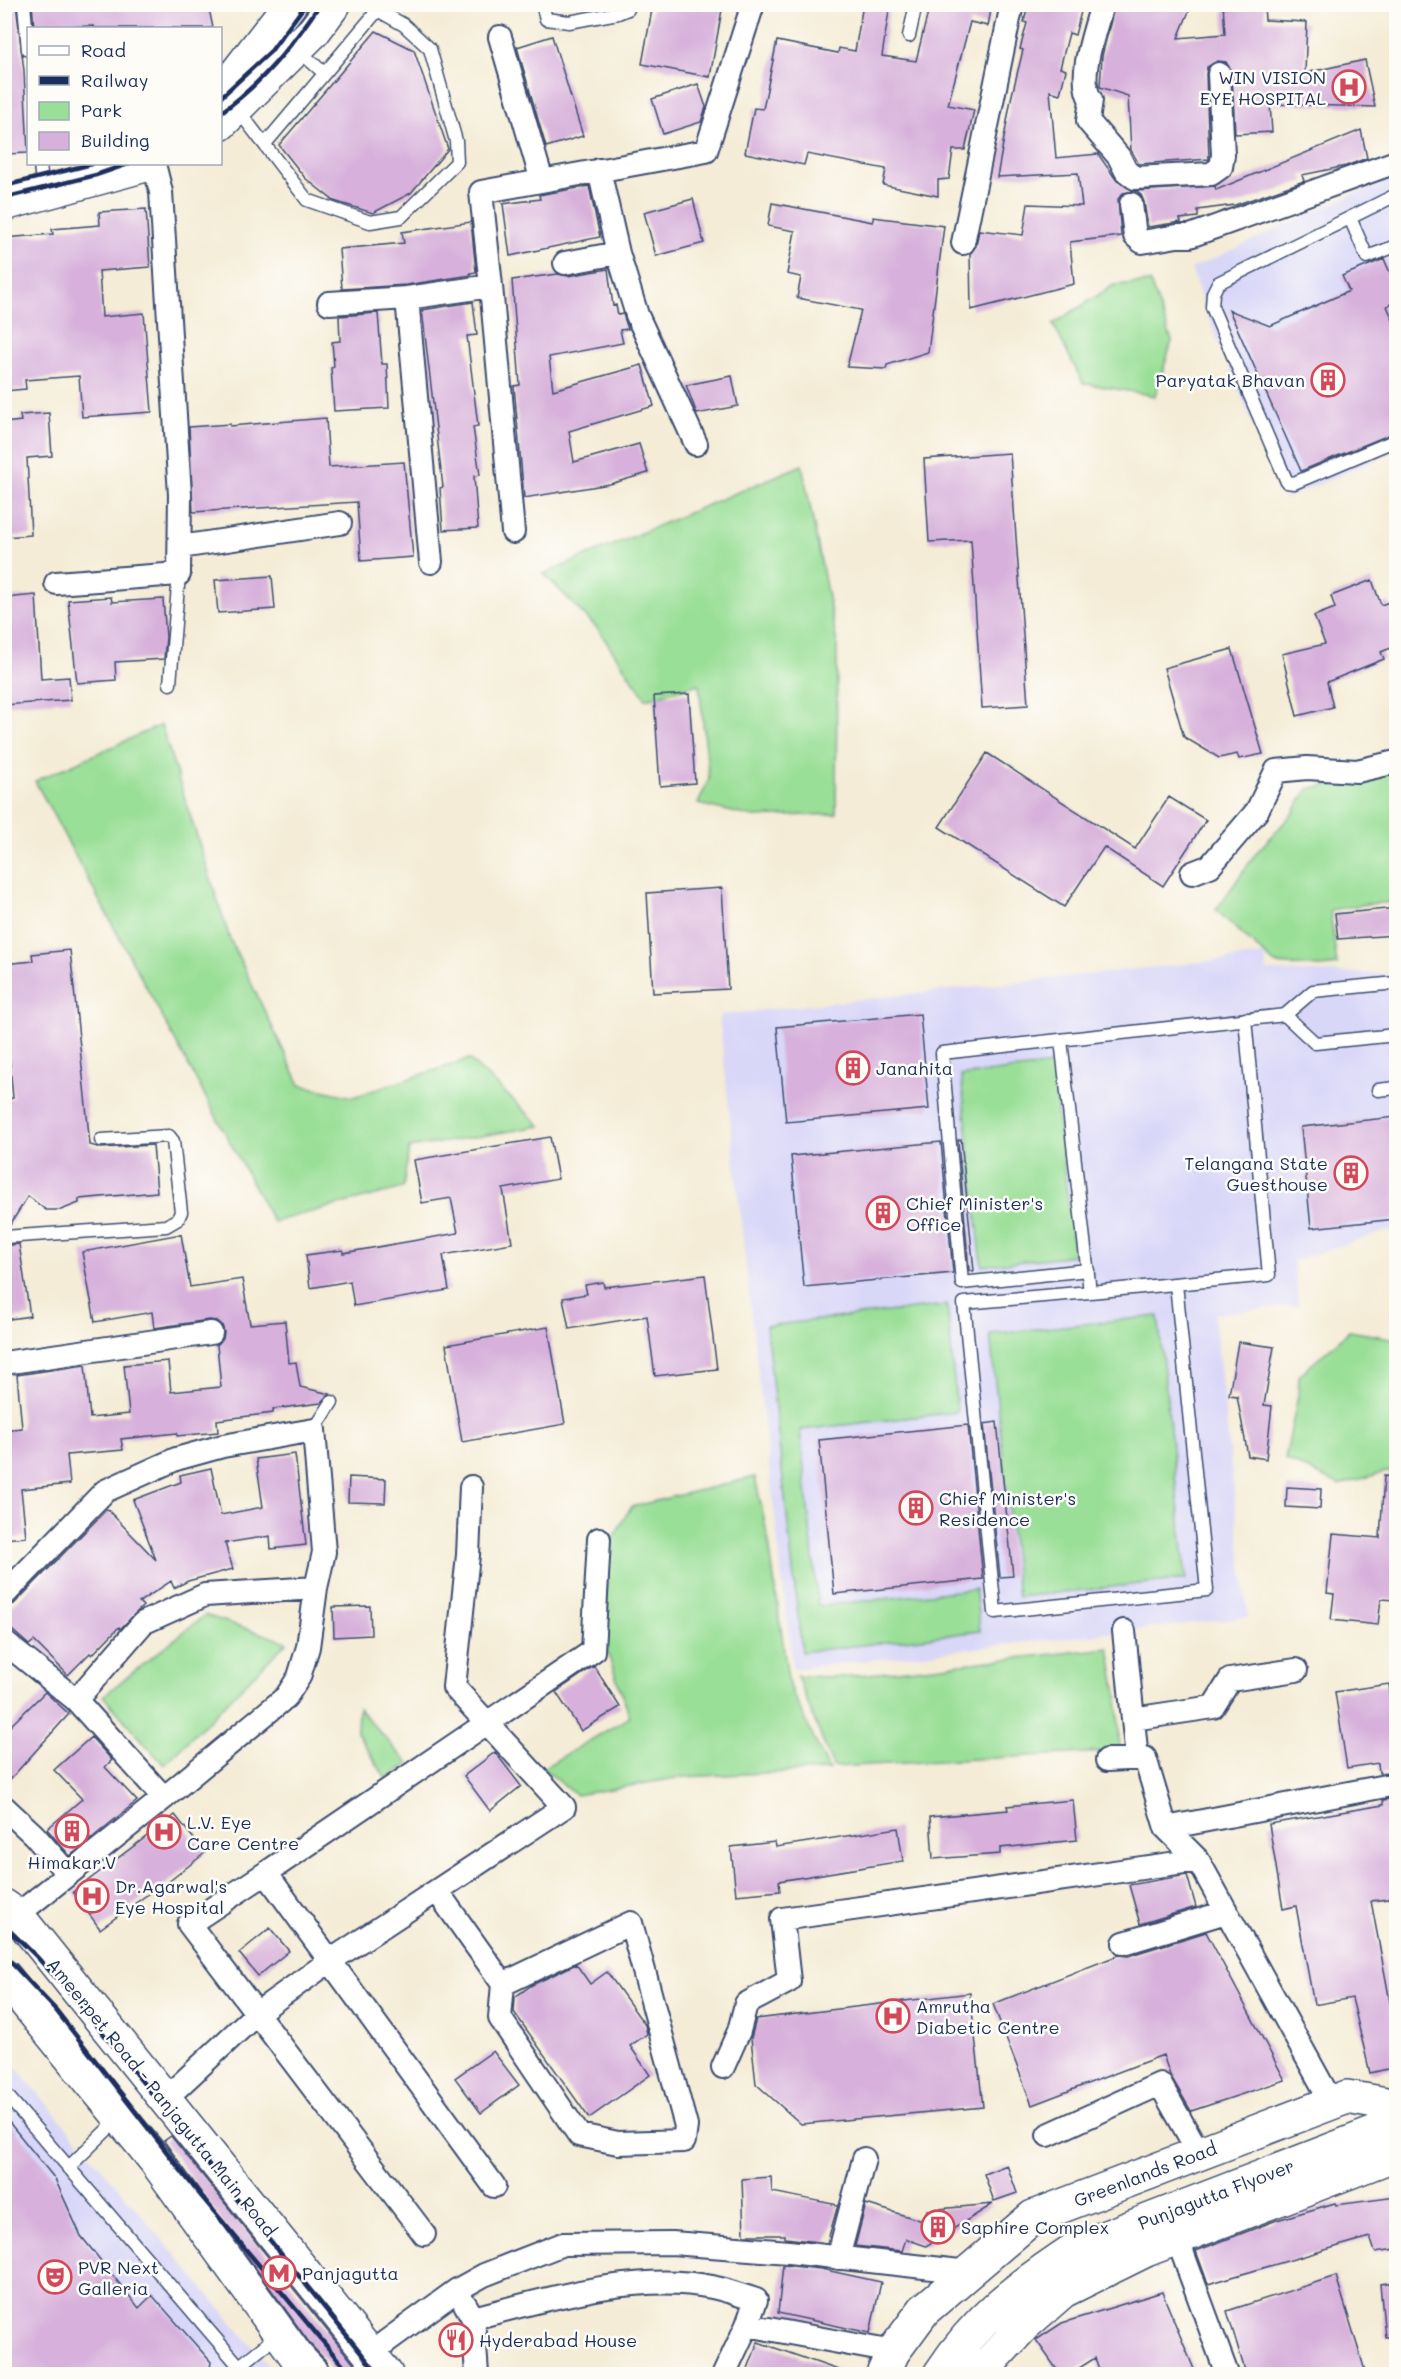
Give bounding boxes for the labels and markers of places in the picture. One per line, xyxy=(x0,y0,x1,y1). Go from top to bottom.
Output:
place label: WIN VISION EYE HOSPITAL xyxy=(1200,65,1327,110)
hospital icon: WIN VISION EYE HOSPITAL xyxy=(1331,69,1367,105)
building icon: Paryatak Bhavan xyxy=(1310,362,1346,398)
place label: Paryatak Bhavan xyxy=(1155,368,1305,392)
building icon: Janahita xyxy=(835,1050,871,1086)
place label: Janahita xyxy=(876,1056,953,1080)
place label: Telangana State Guesthouse xyxy=(1184,1151,1328,1196)
building icon: Telangana State Guesthouse xyxy=(1333,1155,1369,1191)
place label: Chief Minister's Office xyxy=(906,1191,1043,1236)
building icon: Chief Minister's Office xyxy=(865,1195,901,1231)
place label: Chief Minister's Residence xyxy=(939,1486,1076,1531)
building icon: Chief Minister's Residence xyxy=(898,1490,934,1526)
place label: L.V. Eye Care Centre xyxy=(187,1810,299,1855)
building icon: Himakar.V xyxy=(54,1813,90,1849)
hospital icon: L.V. Eye Care Centre xyxy=(146,1814,182,1850)
place label: Himakar.V xyxy=(28,1850,116,1874)
place label: Dr.Agarwal's Eye Hospital xyxy=(115,1874,227,1919)
hospital icon: Dr.Agarwal's Eye Hospital xyxy=(74,1878,110,1914)
place label: Amrutha Diabetic Centre xyxy=(916,1994,1060,2039)
hospital icon: Amrutha Diabetic Centre xyxy=(875,1998,911,2034)
building icon: Saphire Complex xyxy=(920,2209,956,2245)
place label: Saphire Complex xyxy=(961,2215,1109,2239)
place label: PVR Next Galleria xyxy=(78,2255,159,2300)
metro station icon: Panjagutta xyxy=(261,2255,297,2291)
theatre icon: PVR Next Galleria xyxy=(37,2259,73,2295)
place label: Panjagutta xyxy=(302,2261,399,2285)
restaurant icon: Hyderabad House xyxy=(438,2322,474,2358)
place label: Hyderabad House xyxy=(479,2328,637,2352)

